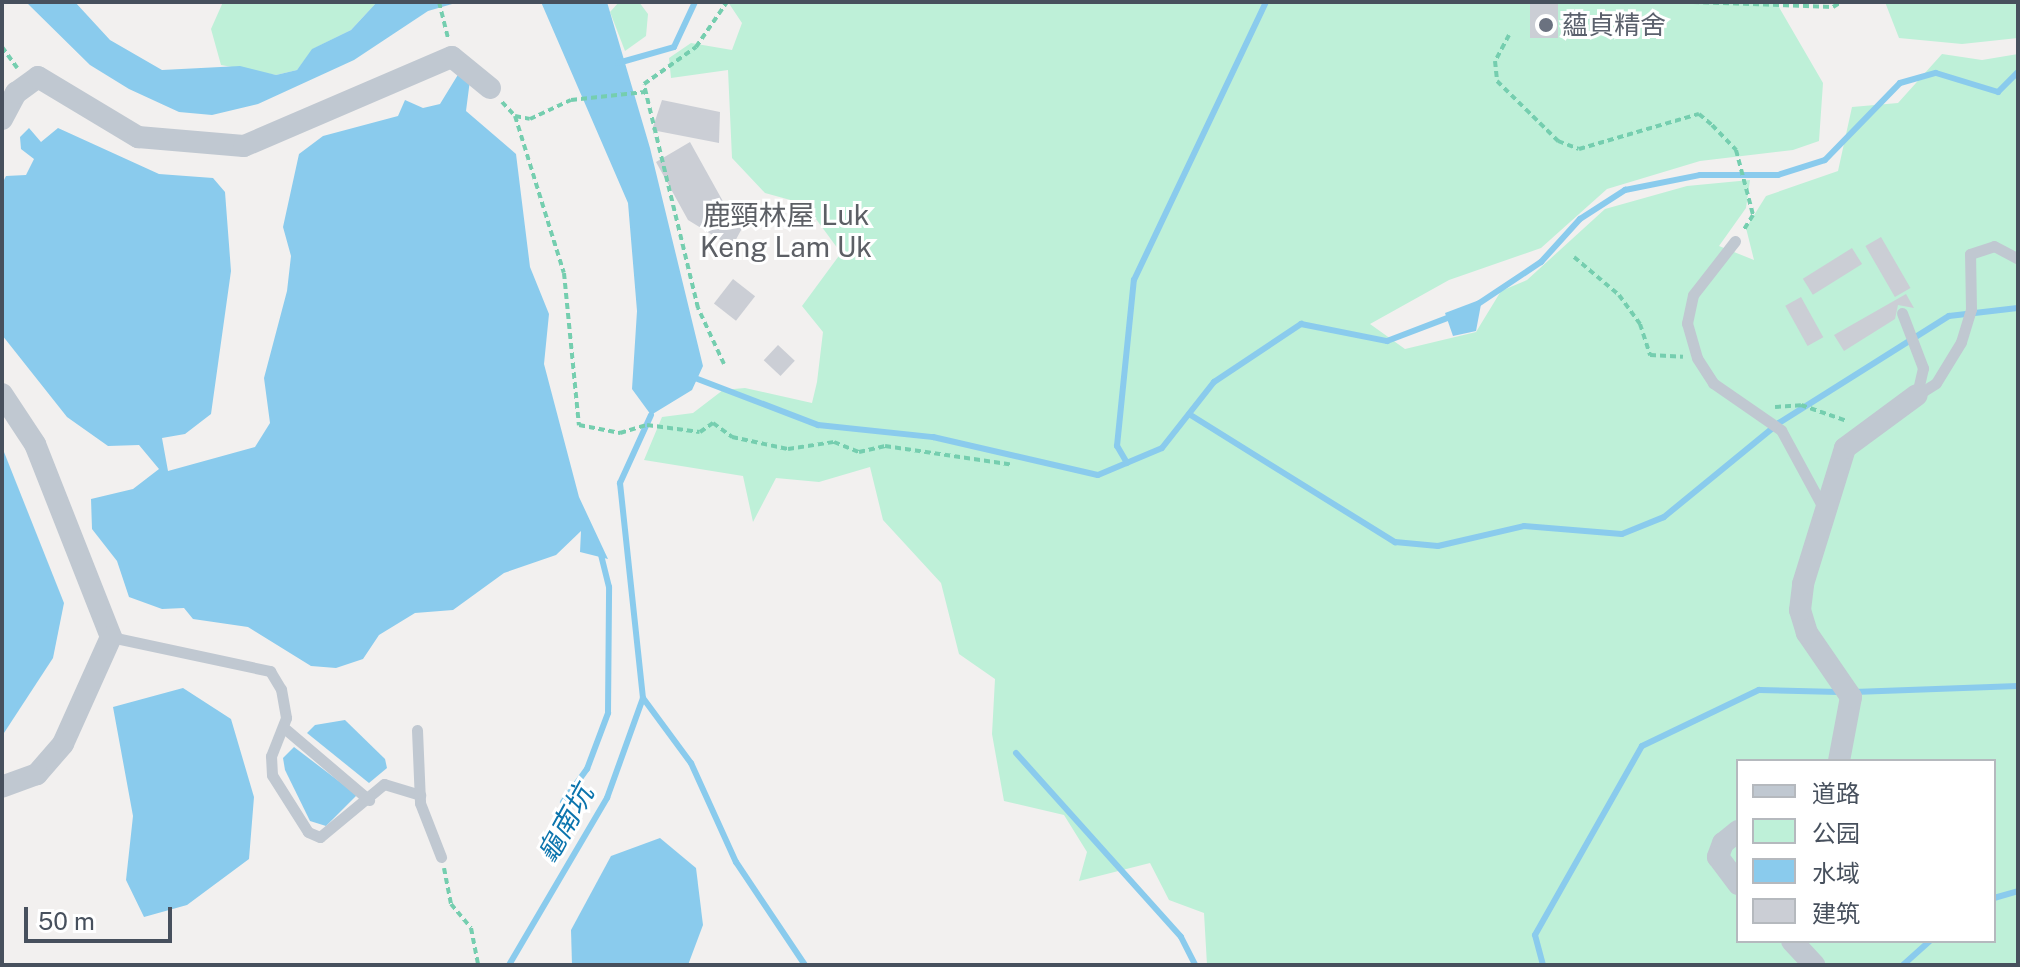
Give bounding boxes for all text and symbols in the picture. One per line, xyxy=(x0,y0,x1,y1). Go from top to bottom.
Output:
place label: 蘊貞精舍 xyxy=(1562,9,1666,41)
marker: 蘊貞精舍 xyxy=(1537,16,1555,34)
district label: 鹿頸林屋 Luk Keng Lam Uk xyxy=(689,198,883,264)
legend xyxy=(1736,759,1996,943)
water label: 龜南坑 xyxy=(530,779,600,869)
text: 道路 xyxy=(1812,779,1860,807)
text: 公园 xyxy=(1812,819,1860,847)
text: 水域 xyxy=(1812,859,1860,887)
scale bar xyxy=(28,891,176,941)
text: 建筑 xyxy=(1812,899,1860,927)
text: 50 m xyxy=(38,907,95,935)

